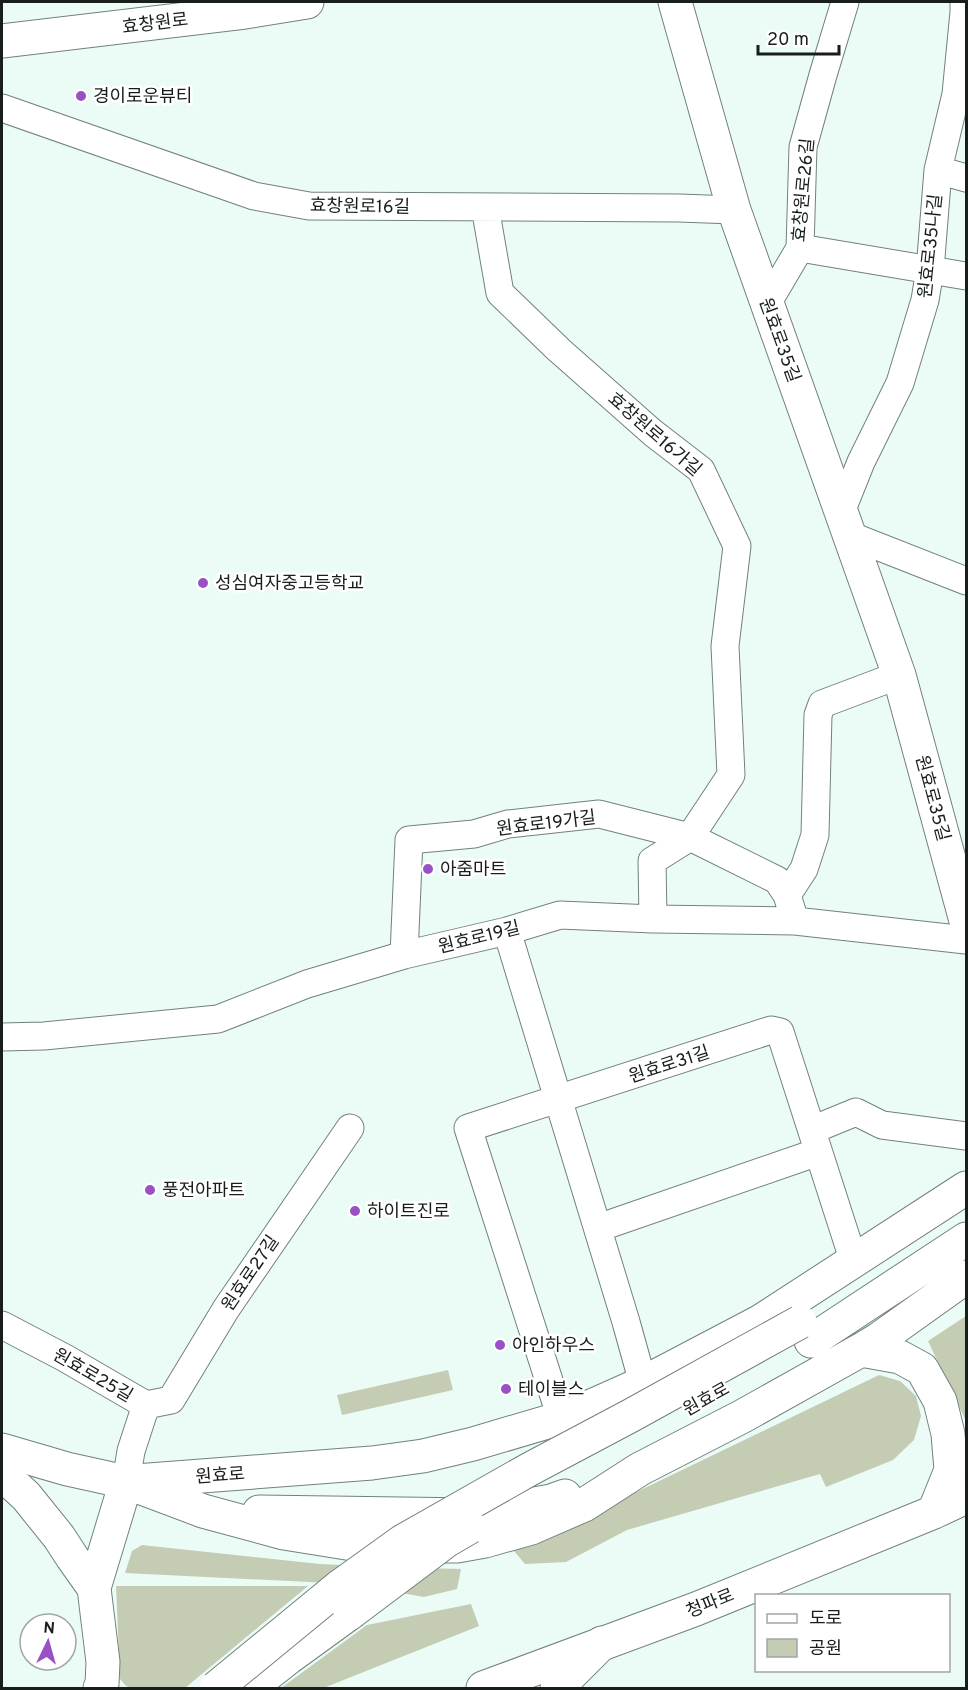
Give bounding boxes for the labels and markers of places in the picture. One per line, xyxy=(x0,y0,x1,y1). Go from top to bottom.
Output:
place label: 경이로운뷰티 xyxy=(93,86,192,109)
marker: 경이로운뷰티 xyxy=(74,89,88,103)
place label: 성심여자중고등학교 xyxy=(215,573,364,596)
marker: 성심여자중고등학교 xyxy=(196,576,210,590)
place label: 아줌마트 xyxy=(440,859,506,882)
marker: 아줌마트 xyxy=(421,862,435,876)
place label: 풍전아파트 xyxy=(162,1180,245,1203)
marker: 풍전아파트 xyxy=(143,1183,157,1197)
place label: 하이트진로 xyxy=(367,1201,450,1224)
marker: 하이트진로 xyxy=(348,1204,362,1218)
place label: 아인하우스 xyxy=(512,1335,595,1358)
marker: 아인하우스 xyxy=(493,1338,507,1352)
place label: 테이블스 xyxy=(518,1379,584,1402)
marker: 테이블스 xyxy=(499,1382,513,1396)

